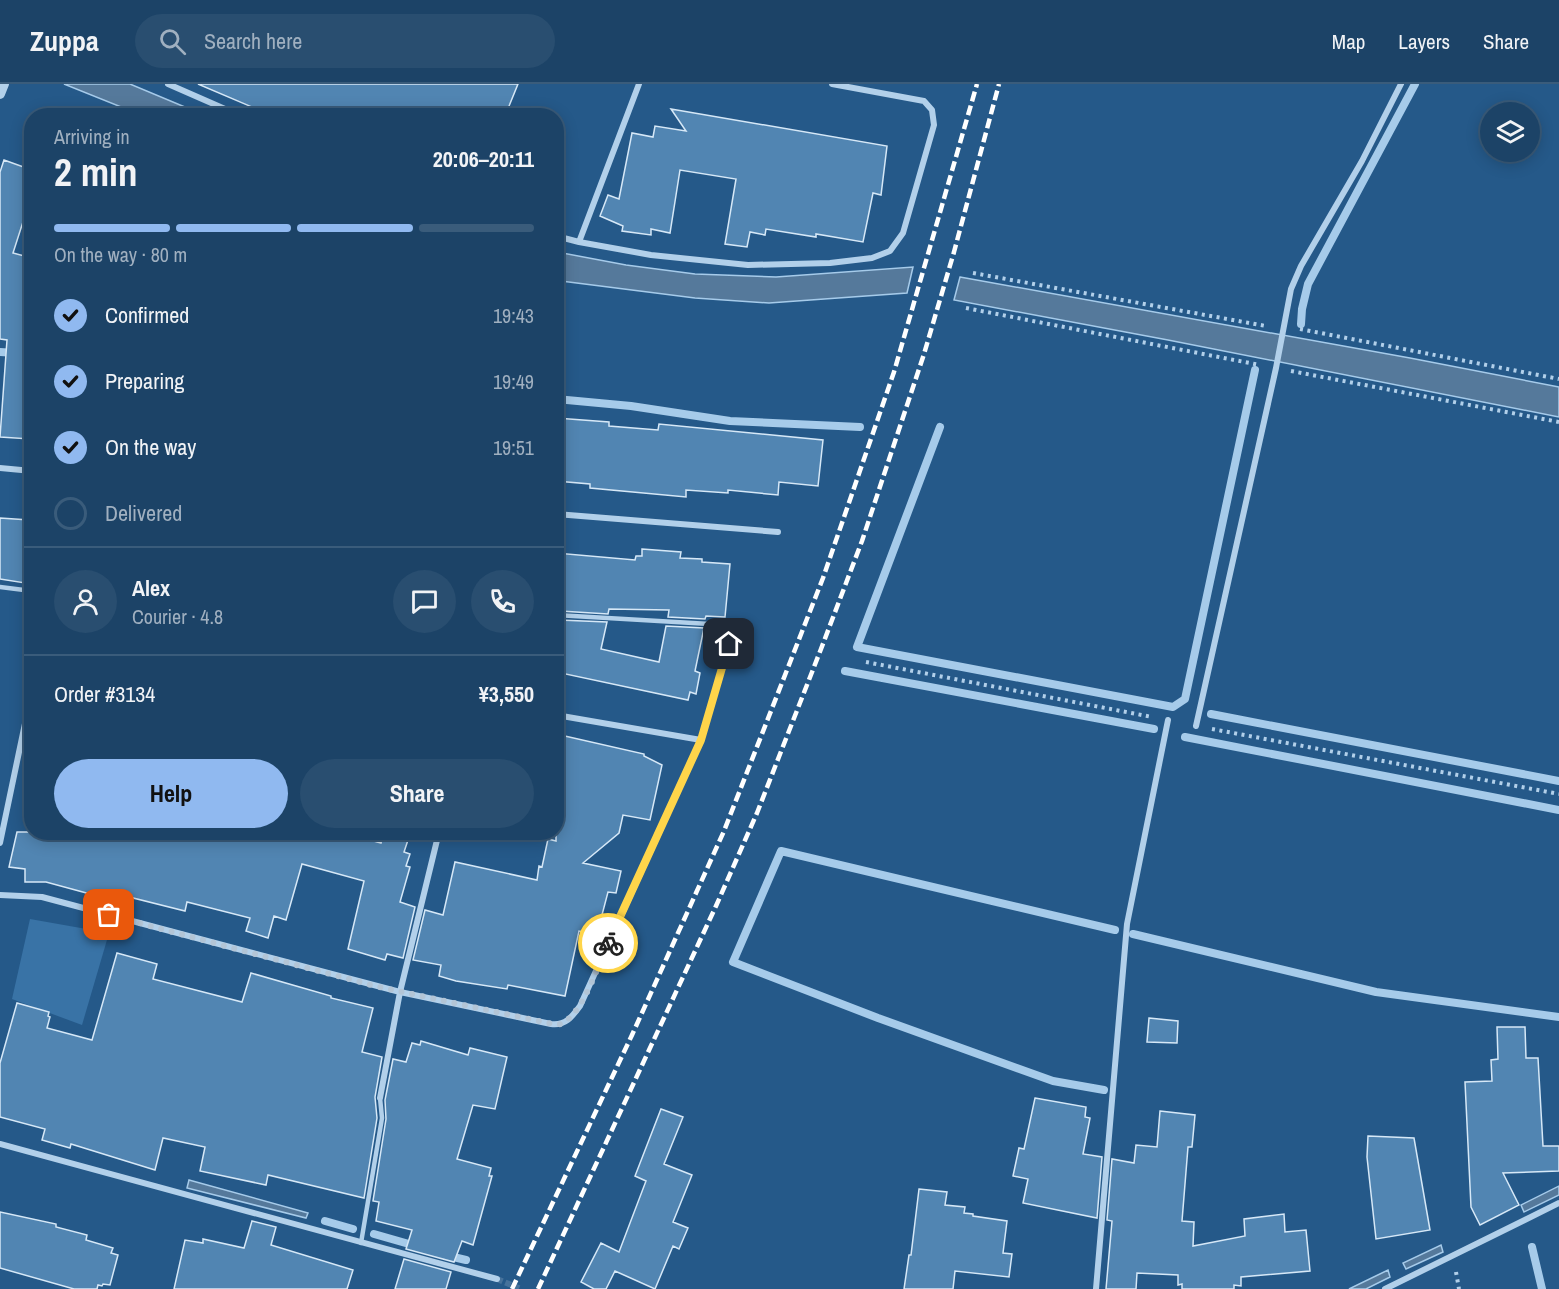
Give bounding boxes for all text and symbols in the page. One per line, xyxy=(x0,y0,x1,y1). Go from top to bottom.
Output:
search box xyxy=(135,14,555,68)
text: Zuppa xyxy=(30,22,99,60)
icon: search xyxy=(156,25,189,58)
text: Search here xyxy=(204,26,302,56)
text: Map xyxy=(1332,27,1365,56)
text: Layers xyxy=(1398,27,1450,56)
text: Share xyxy=(1483,27,1529,56)
map controls xyxy=(1480,102,1540,162)
button: layers xyxy=(1480,102,1540,162)
text: Arriving in xyxy=(54,123,130,150)
text: 20:06–20:11 xyxy=(433,144,534,174)
text: 2 min xyxy=(54,146,138,198)
text: On the way · 80 m xyxy=(54,241,187,268)
icon: check xyxy=(54,299,87,332)
text: Confirmed xyxy=(105,300,189,330)
text: 19:43 xyxy=(493,302,534,329)
icon: check xyxy=(54,365,87,398)
text: Preparing xyxy=(105,366,184,396)
text: 19:49 xyxy=(493,368,534,395)
icon: check xyxy=(54,431,87,464)
text: On the way xyxy=(105,432,196,462)
text: 19:51 xyxy=(493,434,534,461)
text: Delivered xyxy=(105,498,182,528)
button: person xyxy=(54,570,117,633)
button: chat xyxy=(393,570,456,633)
button: phone xyxy=(471,570,534,633)
text: Alex xyxy=(132,573,170,603)
text: Courier · 4.8 xyxy=(132,603,223,630)
pin xyxy=(703,618,754,669)
icon: home xyxy=(712,627,745,660)
text: Order #3134 xyxy=(54,679,155,709)
text: ¥3,550 xyxy=(479,679,534,709)
button: Help xyxy=(54,759,288,828)
button: Share xyxy=(300,759,534,828)
pin xyxy=(83,889,134,940)
icon: bag xyxy=(92,898,125,931)
courier xyxy=(578,913,638,973)
icon: bike xyxy=(592,927,625,960)

